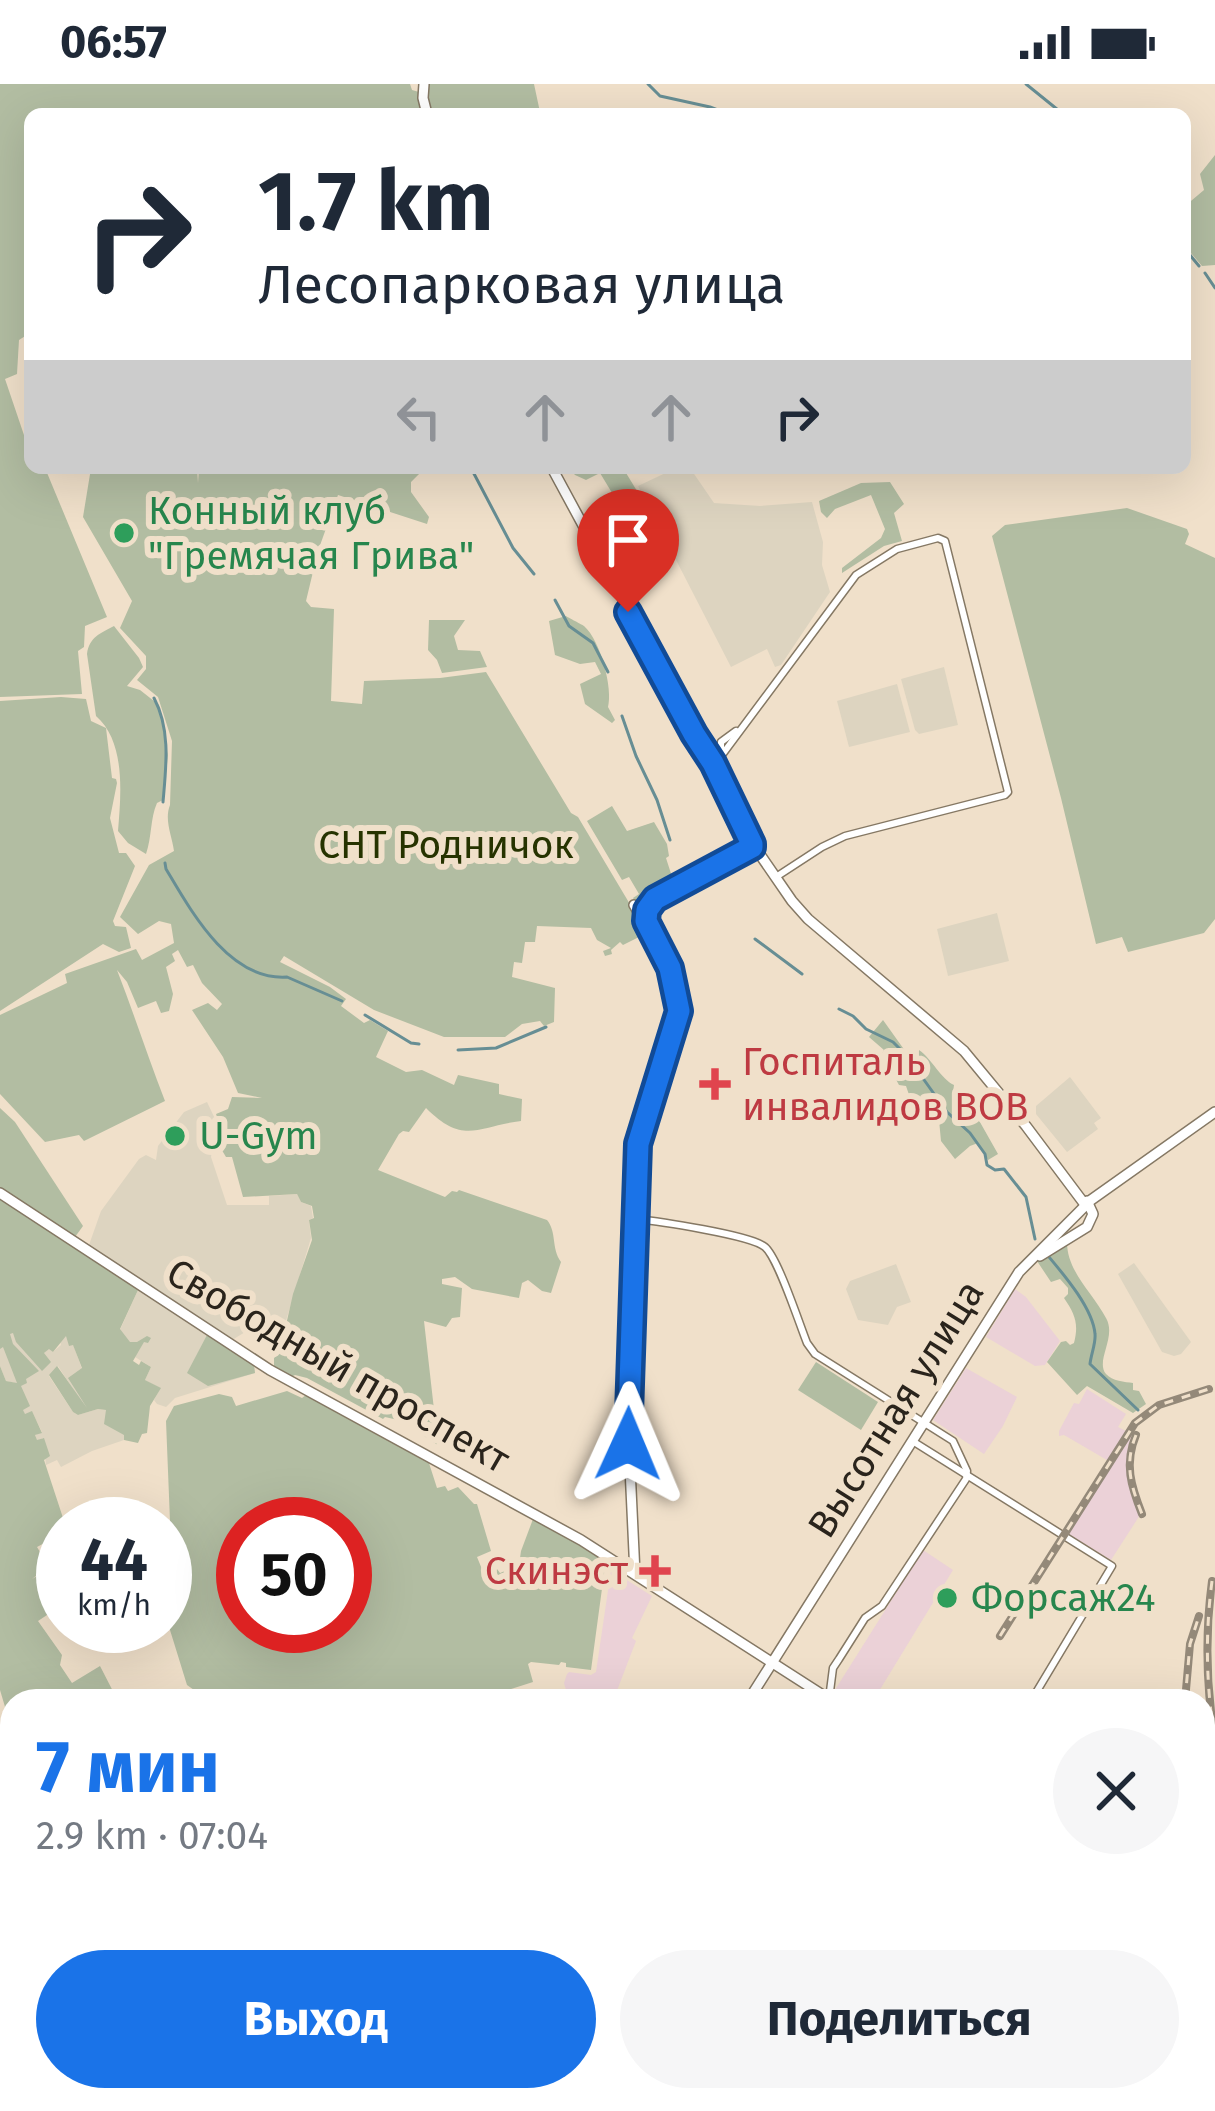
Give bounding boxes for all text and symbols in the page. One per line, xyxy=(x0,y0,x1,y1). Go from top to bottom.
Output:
text: 06:57 xyxy=(60,15,167,69)
text: 1.7 km xyxy=(258,151,494,252)
icon: right xyxy=(60,156,216,312)
text: Лесопарковая улица xyxy=(258,253,785,317)
icon: left xyxy=(386,384,452,450)
icon: ahead xyxy=(512,384,578,450)
icon: ahead xyxy=(638,384,704,450)
icon: right xyxy=(764,384,830,450)
place label: Конный клуб "Гремячая Грива" xyxy=(148,488,474,579)
pin xyxy=(577,489,679,612)
icon: arrive xyxy=(595,507,661,573)
marker: Конный клуб "Гремячая Грива" xyxy=(111,520,137,546)
park label: СНТ Родничок xyxy=(318,822,574,868)
place label: Госпиталь инвалидов ВОВ xyxy=(742,1039,1028,1130)
marker: Госпиталь инвалидов ВОВ xyxy=(699,1068,731,1100)
place label: U-Gym xyxy=(199,1113,318,1159)
marker: U-Gym xyxy=(162,1123,188,1149)
street label: Свободный проспект xyxy=(159,1249,518,1483)
street label: Высотная улица xyxy=(798,1272,994,1546)
position arrow xyxy=(565,1381,691,1507)
speed limit sign: 50 xyxy=(216,1497,372,1653)
text: 44 xyxy=(80,1524,148,1596)
place label: Скинэст xyxy=(485,1548,628,1594)
marker: Скинэст xyxy=(639,1555,671,1587)
place label: Форсаж24 xyxy=(971,1575,1155,1621)
marker: Форсаж24 xyxy=(934,1585,960,1611)
text: km/h xyxy=(77,1587,151,1623)
text: 7 мин xyxy=(36,1725,220,1811)
button: close xyxy=(1053,1728,1179,1854)
text: 2.9 km · 07:04 xyxy=(36,1813,268,1859)
button: Выход xyxy=(36,1950,596,2088)
button: Поделиться xyxy=(620,1950,1179,2088)

